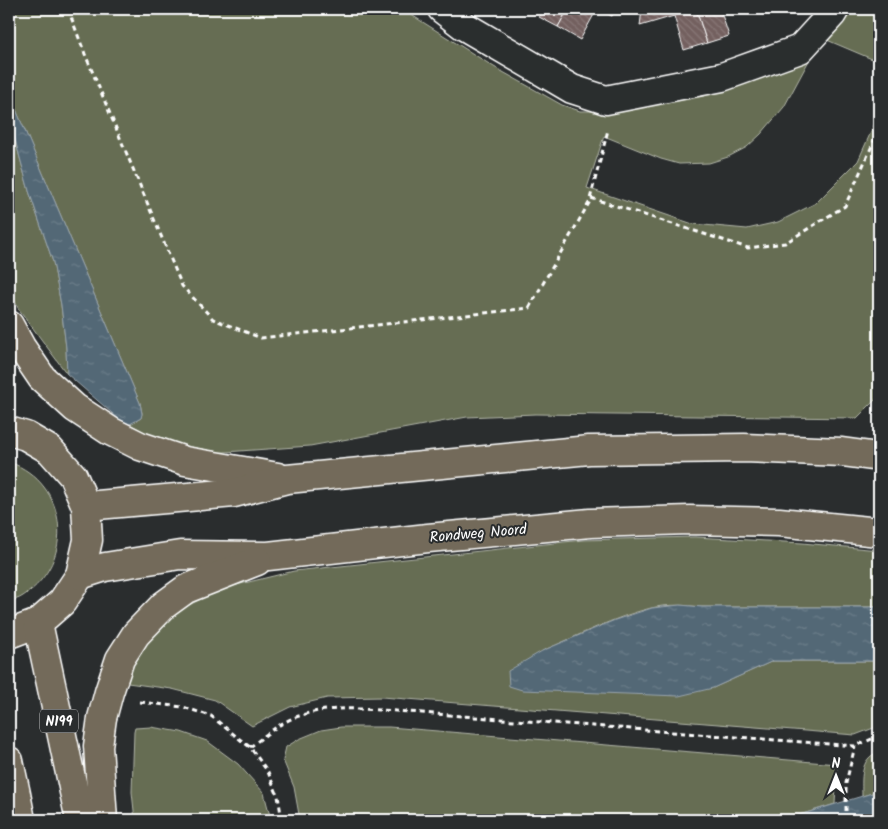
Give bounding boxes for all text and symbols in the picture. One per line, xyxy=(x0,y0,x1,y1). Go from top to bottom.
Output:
street label: Rondweg Noord xyxy=(429,518,528,550)
road number: N199 xyxy=(40,709,78,732)
north arrow xyxy=(810,752,860,802)
text: N xyxy=(832,753,841,775)

